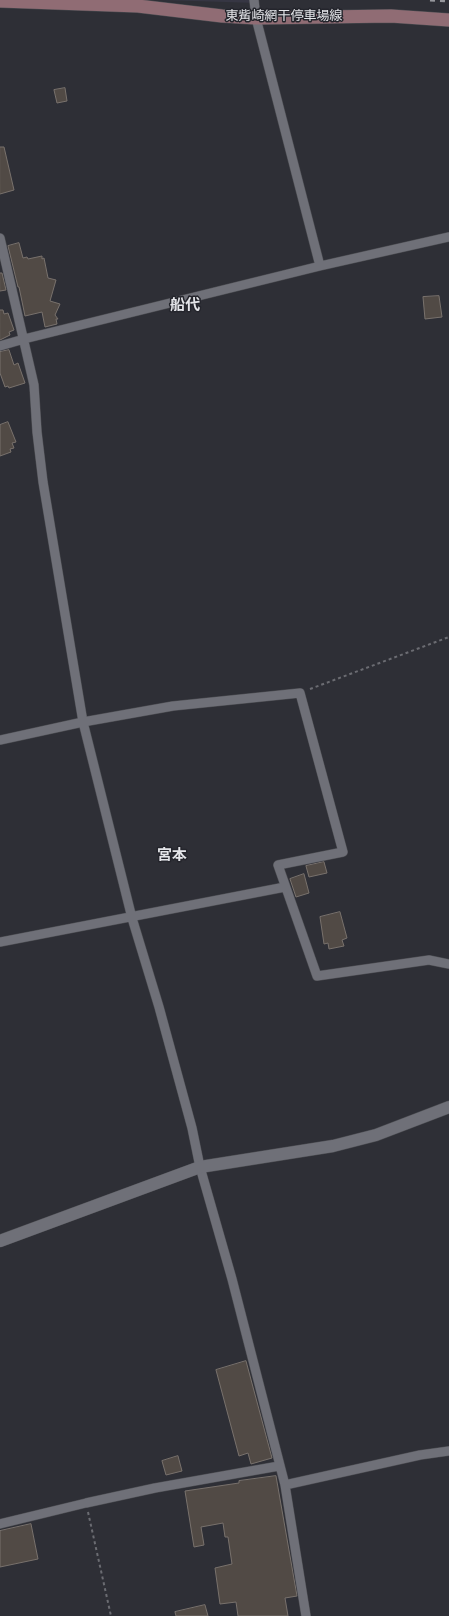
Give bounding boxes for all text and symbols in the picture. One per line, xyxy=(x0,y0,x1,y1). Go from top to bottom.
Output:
street label: 東觜崎網干停車場線 xyxy=(226,8,342,24)
district label: 船代 xyxy=(170,297,200,315)
district label: 宮本 xyxy=(157,847,187,865)

